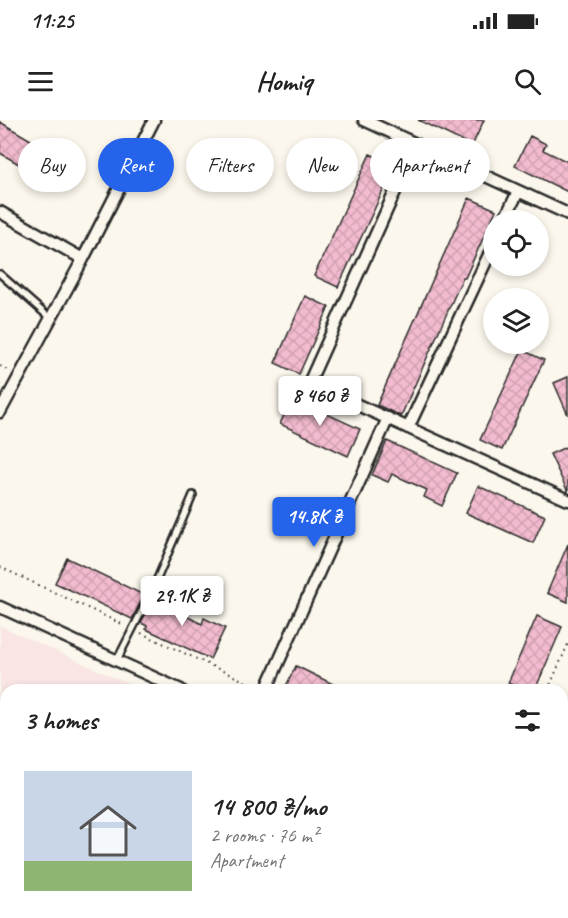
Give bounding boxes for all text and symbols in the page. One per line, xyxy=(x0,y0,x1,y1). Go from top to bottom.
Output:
text: 11:25 xyxy=(30,7,74,35)
text: Homiq xyxy=(256,64,312,98)
icon: menu xyxy=(24,65,57,98)
icon: search xyxy=(511,65,544,98)
chip: Buy xyxy=(18,138,86,192)
chip: Rent xyxy=(98,138,174,192)
chip: Filters xyxy=(186,138,274,192)
chip: New xyxy=(286,138,358,192)
chip: Apartment xyxy=(370,138,490,192)
map controls xyxy=(483,210,549,354)
button: locate xyxy=(483,210,549,276)
button: layers xyxy=(483,288,549,354)
pin: 8 460 ₴ xyxy=(265,376,375,427)
text: 8 460 ₴ xyxy=(292,383,348,408)
pin: 14.8K ₴ xyxy=(259,497,369,548)
text: 14.8K ₴ xyxy=(286,504,342,529)
pin: 29.1K ₴ xyxy=(127,576,237,627)
text: 29.1K ₴ xyxy=(155,583,209,608)
text: 3 homes xyxy=(24,704,97,737)
icon: filters xyxy=(511,704,544,737)
text: 14 800 ₴/mo xyxy=(210,790,326,823)
icon: home xyxy=(72,795,144,867)
text: 2 rooms · 76 m² xyxy=(210,823,318,848)
text: Apartment xyxy=(210,848,283,873)

